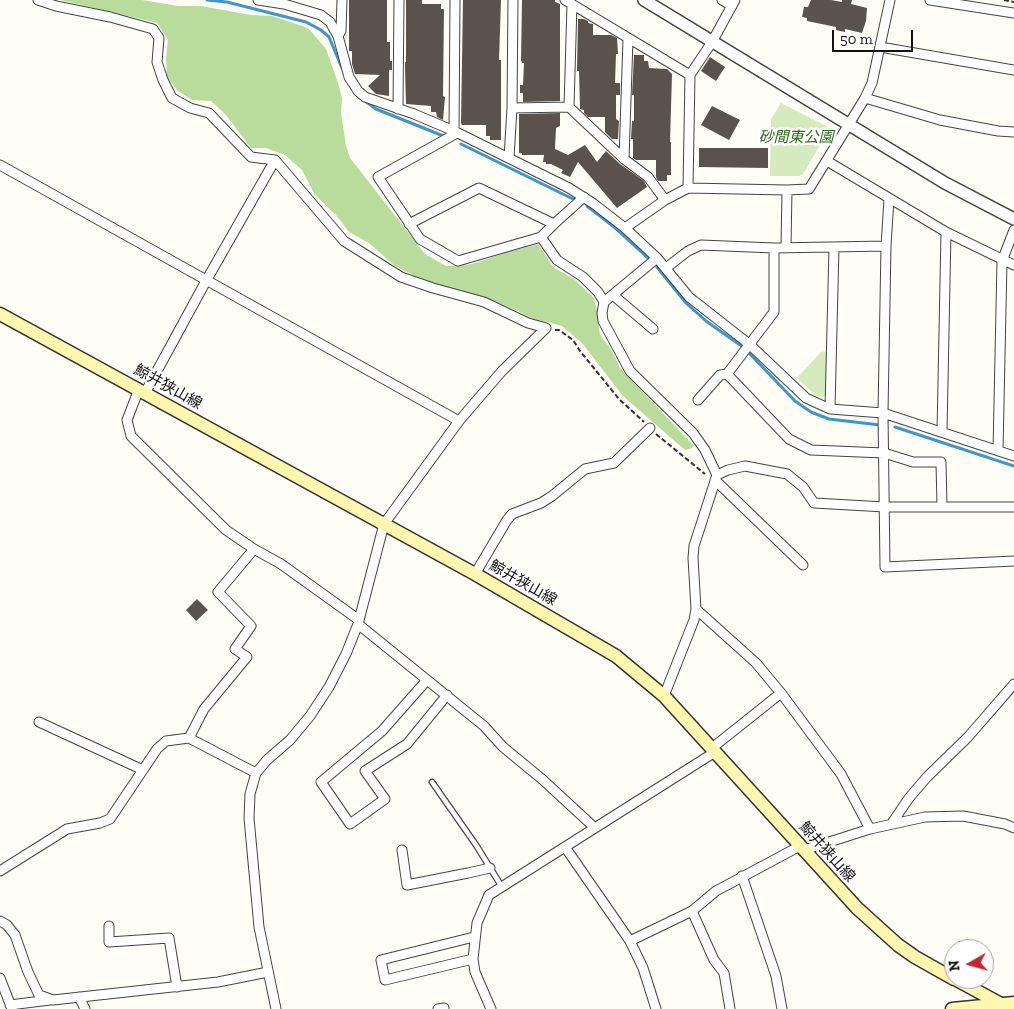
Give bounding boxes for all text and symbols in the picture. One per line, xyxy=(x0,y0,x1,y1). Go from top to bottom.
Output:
scale bar xyxy=(834,20,915,52)
text: 50 m xyxy=(840,30,873,48)
park label: 砂間東公園 xyxy=(759,129,833,147)
street label: 鯨井狭山線 xyxy=(131,361,205,413)
street label: 鯨井狭山線 xyxy=(486,556,560,610)
street label: 鯨井狭山線 xyxy=(795,818,859,886)
north arrow xyxy=(944,939,994,989)
text: N xyxy=(946,959,964,972)

